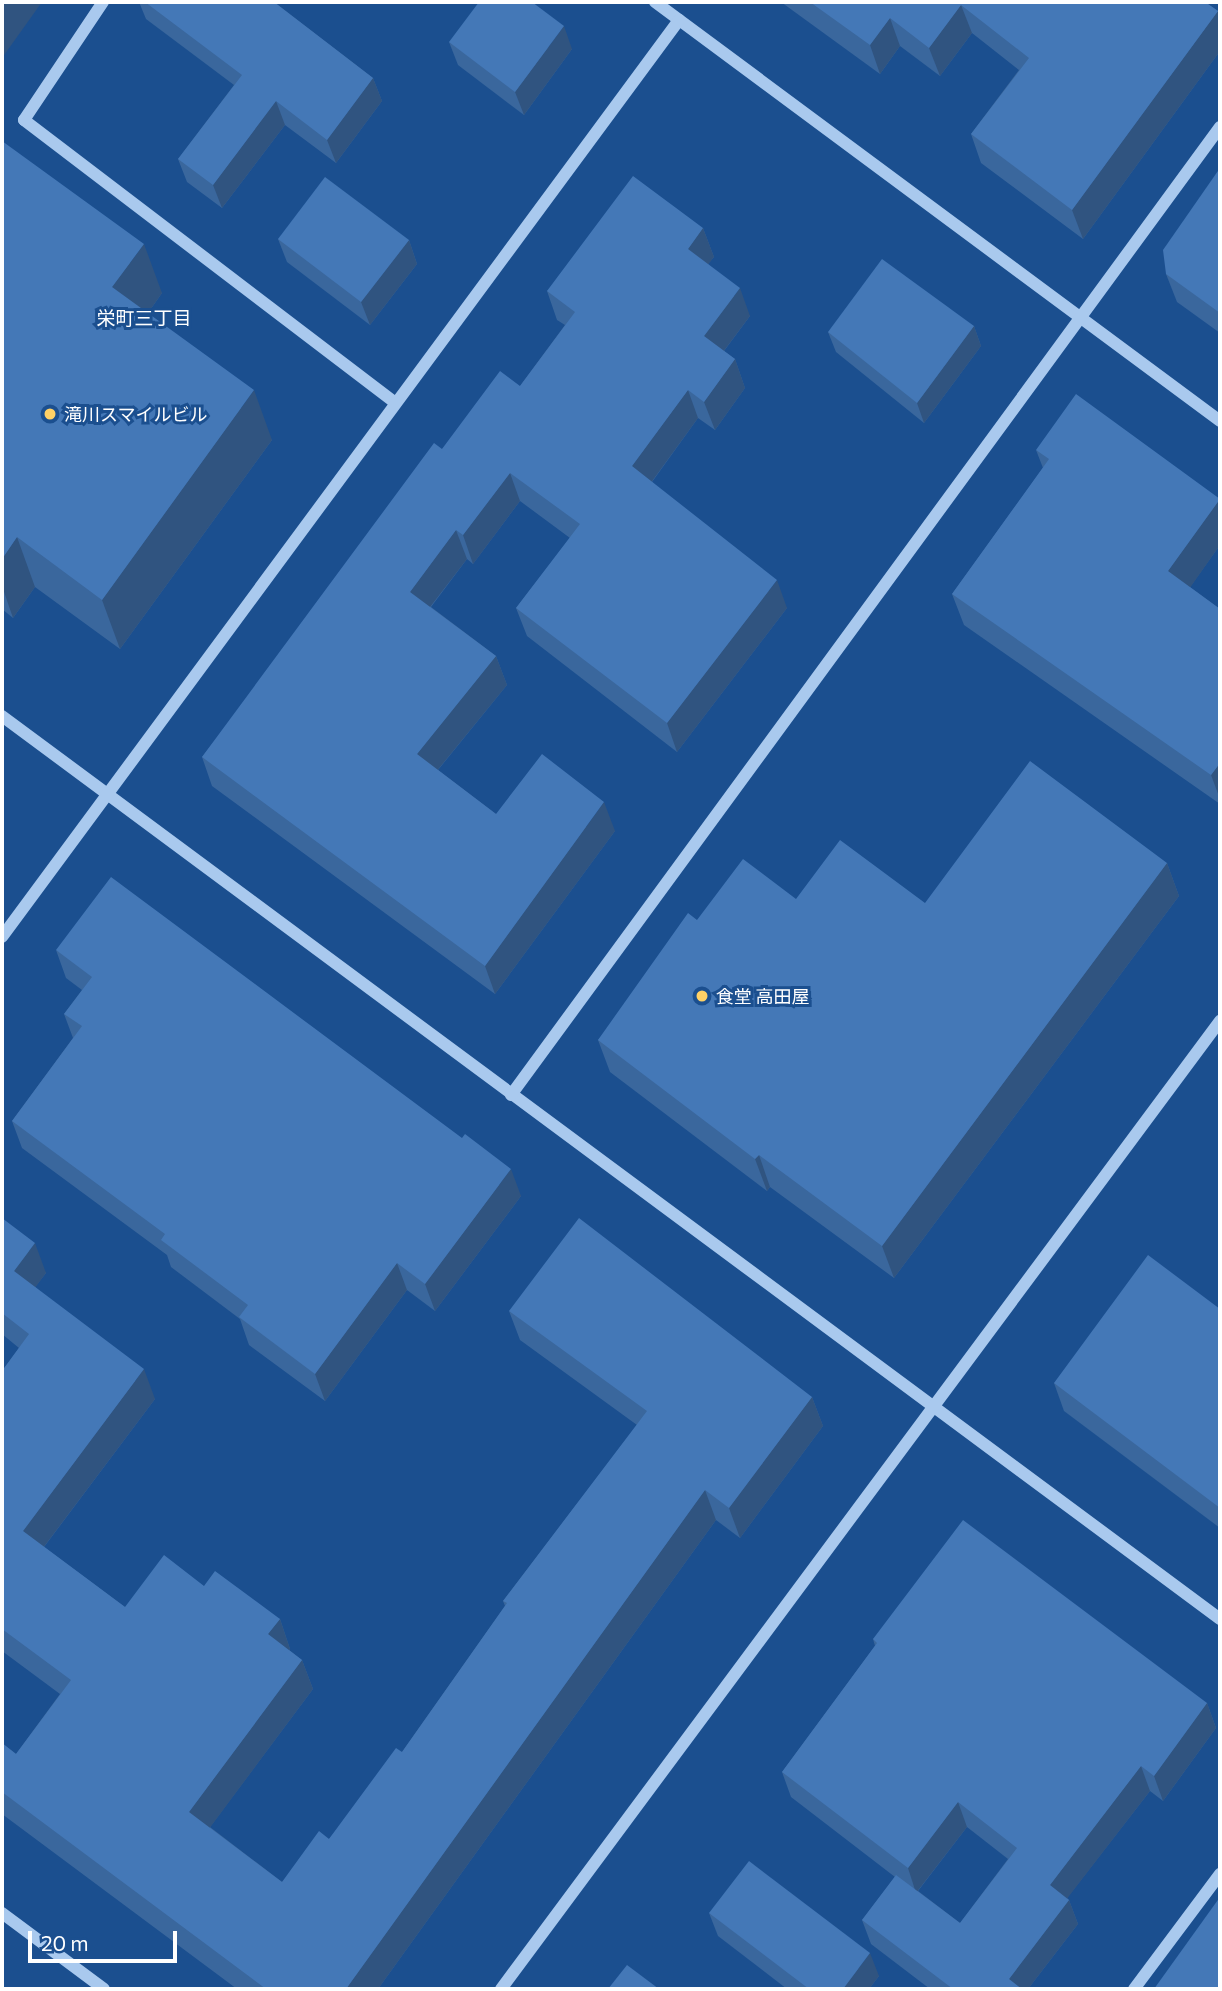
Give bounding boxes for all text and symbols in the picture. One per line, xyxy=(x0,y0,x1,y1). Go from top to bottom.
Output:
district label: 栄町三丁目 xyxy=(97,307,191,329)
place label: 滝川スマイルビル xyxy=(64,403,208,425)
marker: 滝川スマイルビル xyxy=(42,406,58,422)
place label: 食堂 高田屋 xyxy=(716,985,809,1007)
marker: 食堂 高田屋 xyxy=(694,988,710,1004)
scale bar xyxy=(32,1918,180,1962)
text: 20 m xyxy=(41,1930,89,1955)

